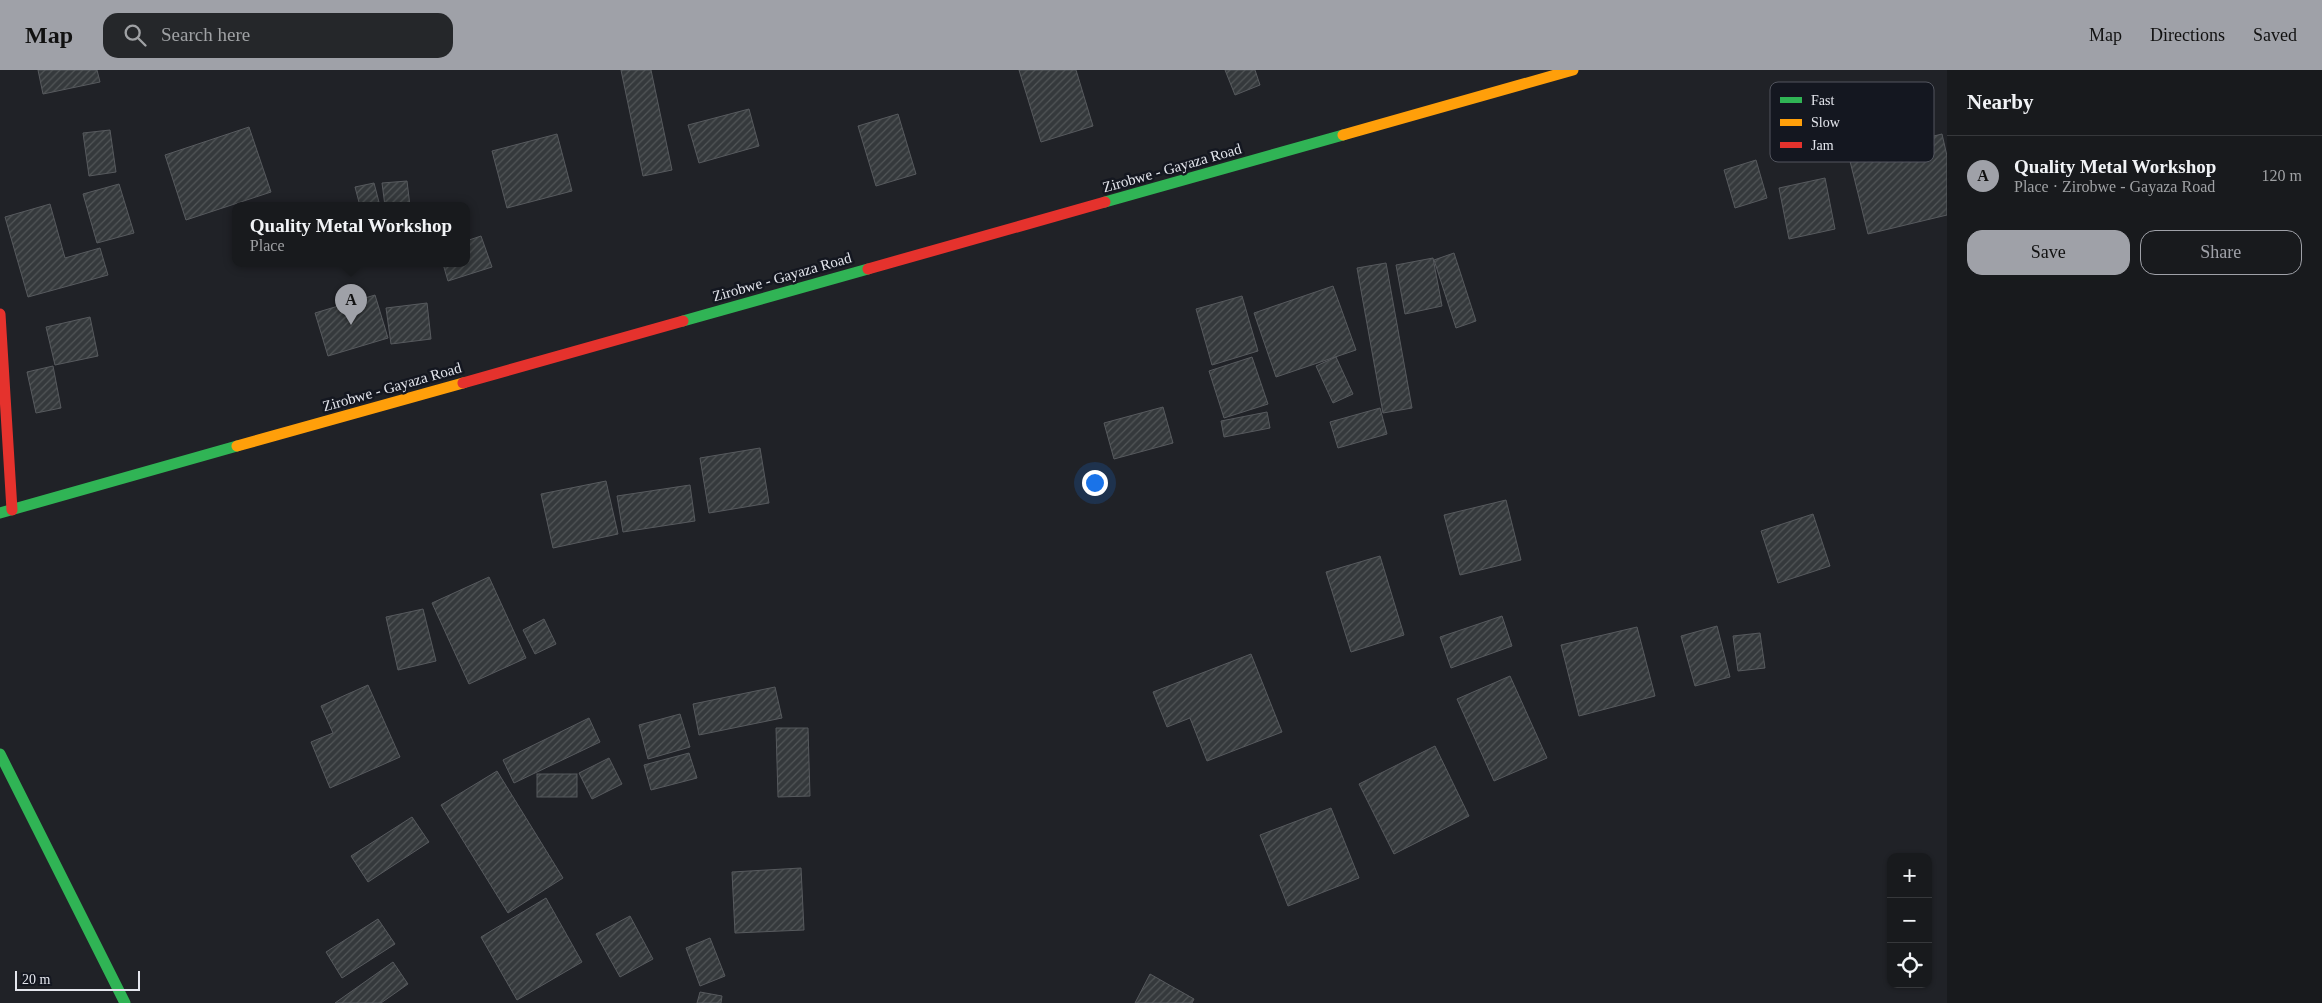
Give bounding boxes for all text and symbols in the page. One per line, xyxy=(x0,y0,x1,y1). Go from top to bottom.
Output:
search box xyxy=(103,13,453,58)
icon: search xyxy=(121,21,149,49)
text: Map xyxy=(25,22,73,48)
text: Search here xyxy=(161,24,250,45)
text: Map xyxy=(2089,25,2122,45)
text: Directions xyxy=(2150,25,2225,45)
text: Saved xyxy=(2253,25,2297,45)
legend xyxy=(1770,82,1934,162)
text: Nearby xyxy=(1967,90,2034,114)
text: Fast xyxy=(1811,93,1834,108)
text: Slow xyxy=(1811,115,1841,130)
text: Jam xyxy=(1811,138,1834,153)
street label: Zirobwe - Gayaza Road xyxy=(1101,140,1244,195)
text: Quality Metal Workshop xyxy=(2014,156,2216,177)
text: A xyxy=(1977,167,1989,184)
text: 120 m xyxy=(2262,167,2302,184)
text: Place · Zirobwe - Gayaza Road xyxy=(2014,178,2215,195)
popup xyxy=(232,202,470,267)
text: Quality Metal Workshop xyxy=(250,215,452,236)
button: Save xyxy=(1967,230,2130,275)
button: Share xyxy=(2140,230,2302,275)
text: Place xyxy=(250,237,284,254)
street label: Zirobwe - Gayaza Road xyxy=(711,249,854,304)
pin: A xyxy=(335,284,367,325)
street label: Zirobwe - Gayaza Road xyxy=(321,359,464,414)
your location xyxy=(1082,470,1108,496)
map controls xyxy=(1887,853,1932,988)
button: + xyxy=(1887,853,1932,898)
button: − xyxy=(1887,898,1932,943)
button: locate xyxy=(1887,943,1932,988)
scale bar xyxy=(15,968,140,991)
text: 20 m xyxy=(22,972,50,987)

